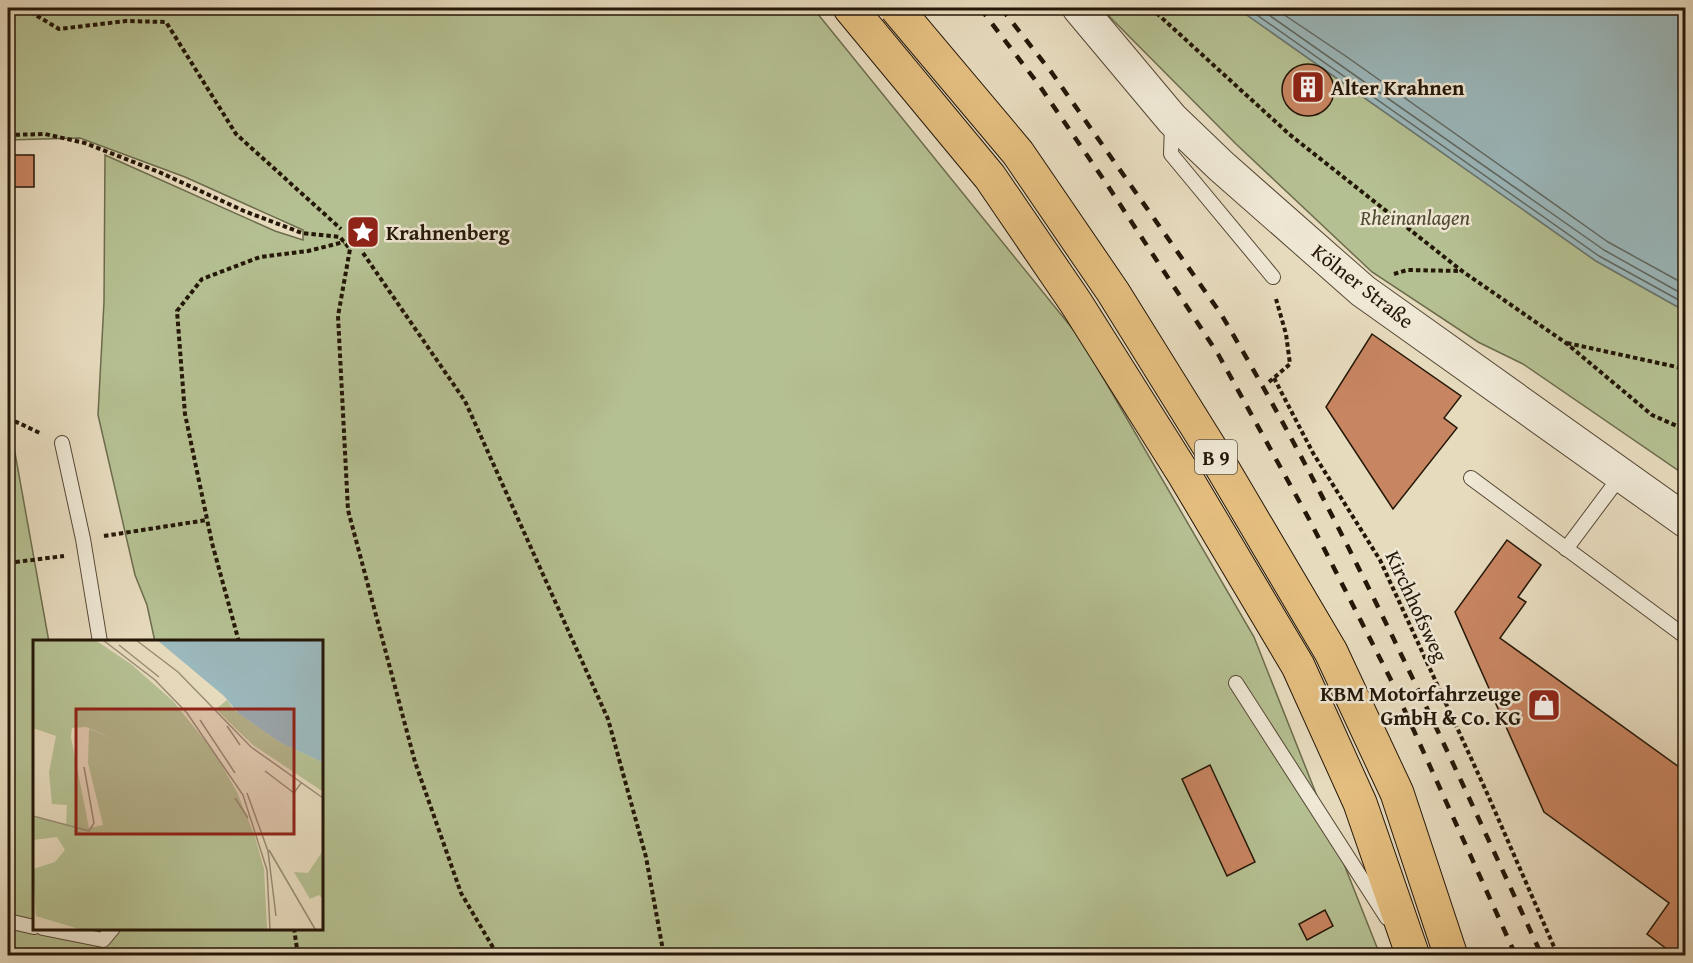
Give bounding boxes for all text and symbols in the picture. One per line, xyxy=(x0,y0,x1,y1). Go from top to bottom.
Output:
building icon: Alter Krahnen xyxy=(1290,69,1326,105)
place label: Alter Krahnen xyxy=(1331,72,1465,103)
park label: Rheinanlagen xyxy=(1359,202,1470,233)
place icon: Krahnenberg xyxy=(345,214,381,250)
place label: Krahnenberg xyxy=(386,217,510,248)
street label: Kölner Straße xyxy=(1305,236,1421,336)
road number: B 9 xyxy=(1195,440,1237,474)
street label: Kirchhofsweg xyxy=(1378,545,1457,667)
inset map xyxy=(33,640,322,930)
place label: KBM Motorfahrzeuge GmbH & Co. KG xyxy=(1320,678,1521,733)
shop icon: KBM Motorfahrzeuge GmbH & Co. KG xyxy=(1526,687,1562,723)

